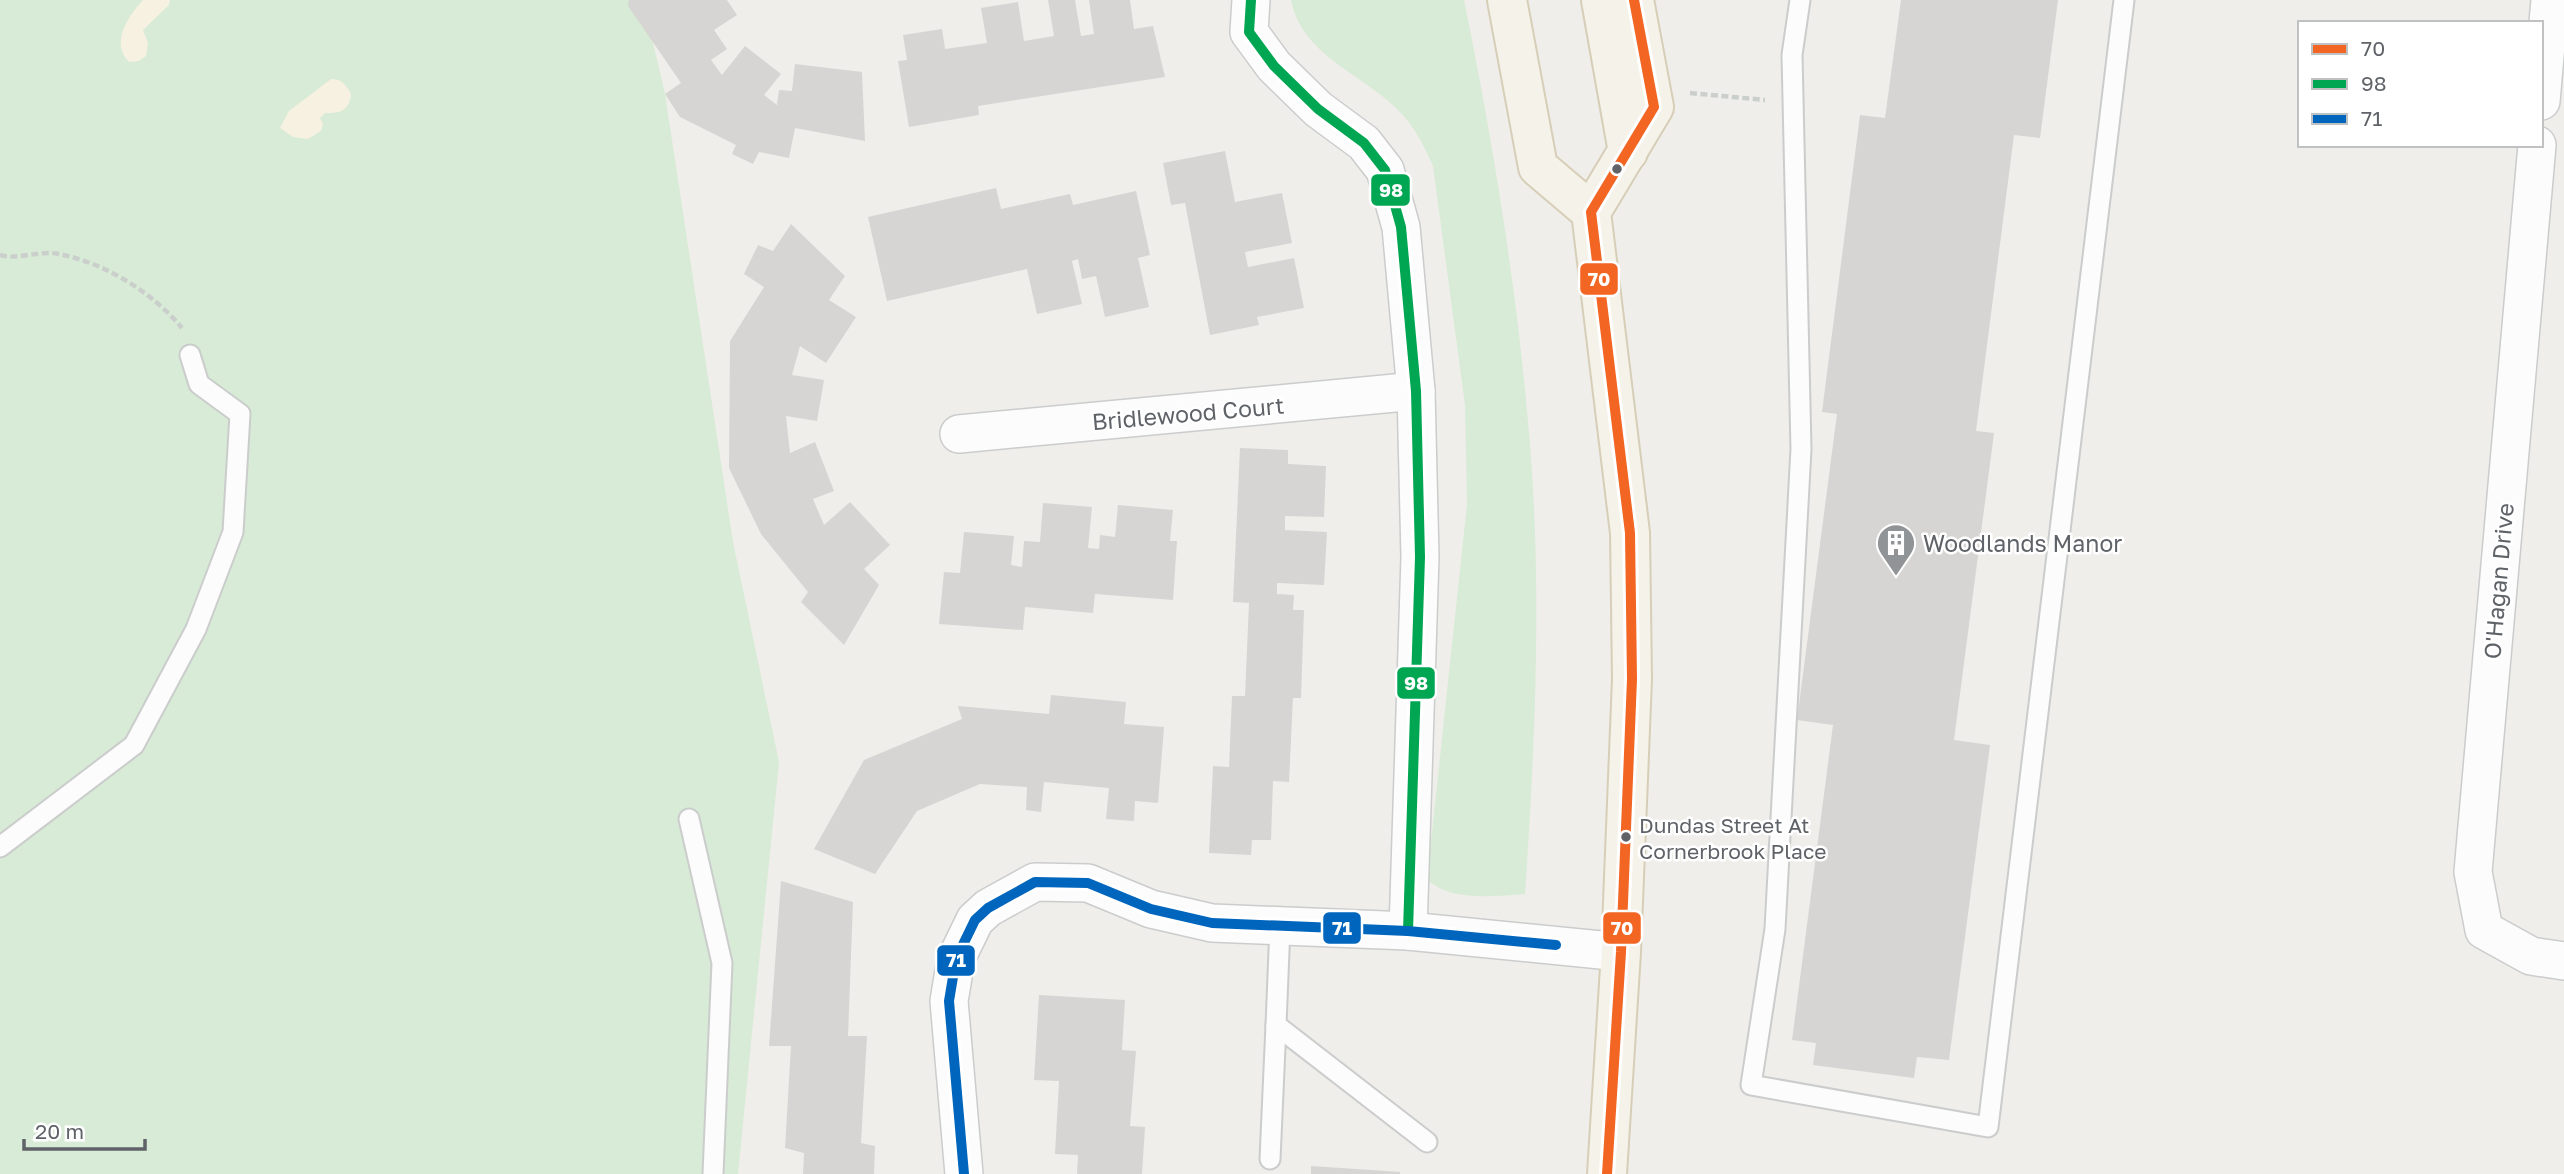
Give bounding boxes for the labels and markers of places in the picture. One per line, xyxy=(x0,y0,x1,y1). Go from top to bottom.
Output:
unlabelled marker xyxy=(1610,162,1624,176)
building icon: Woodlands Manor xyxy=(1875,522,1917,577)
place label: Woodlands Manor xyxy=(1923,529,2122,557)
place label: Dundas Street At Cornerbrook Place xyxy=(1639,812,1827,864)
marker: Dundas Street At Cornerbrook Place xyxy=(1619,830,1633,844)

